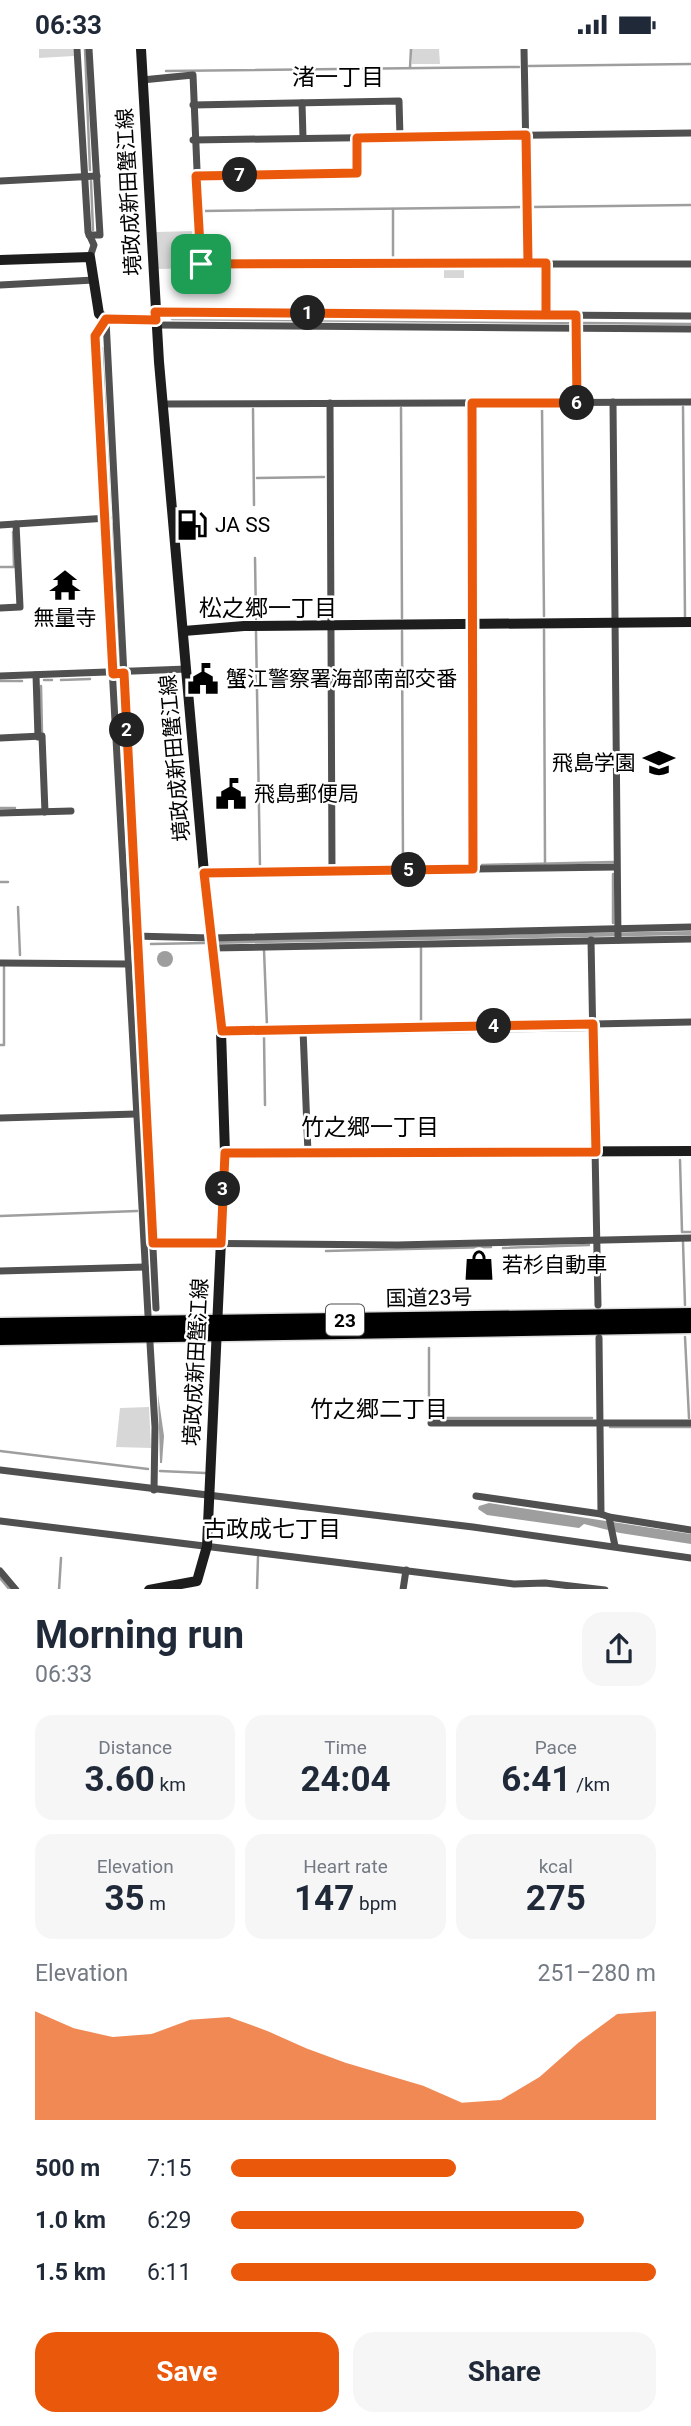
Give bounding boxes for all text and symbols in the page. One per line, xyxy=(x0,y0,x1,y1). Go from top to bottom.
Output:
text: 06:33 xyxy=(35,10,102,40)
district label: 渚一丁目 xyxy=(292,64,384,91)
street label: 境政成新田蟹江線 xyxy=(113,107,145,277)
pin: 7 xyxy=(222,157,258,193)
text: 7 xyxy=(234,163,245,186)
pin xyxy=(171,234,231,294)
icon: arrive xyxy=(182,245,220,283)
pin: 1 xyxy=(290,295,326,331)
text: 1 xyxy=(302,301,313,324)
pin: 6 xyxy=(560,385,594,421)
text: 6 xyxy=(571,391,582,414)
fuel station icon: JA SS xyxy=(175,508,209,542)
place label: JA SS xyxy=(215,513,270,537)
temple icon: 無量寺 xyxy=(48,568,82,602)
district label: 松之郷一丁目 xyxy=(199,595,337,622)
place label: 無量寺 xyxy=(34,606,97,630)
public building icon: 蟹江警察署海部南部交番 xyxy=(186,662,220,696)
place label: 蟹江警察署海部南部交番 xyxy=(226,667,457,691)
street label: 境政成新田蟹江線 xyxy=(156,673,194,843)
pin: 2 xyxy=(110,713,144,747)
text: 2 xyxy=(121,718,132,741)
school or university icon: 飛島学園 xyxy=(642,746,676,780)
place label: 飛島学園 xyxy=(552,751,636,775)
public building icon: 飛島郵便局 xyxy=(214,777,248,811)
place label: 飛島郵便局 xyxy=(254,782,359,806)
pin: 5 xyxy=(392,853,426,887)
text: 5 xyxy=(403,858,414,881)
pin: 4 xyxy=(476,1009,512,1044)
text: 4 xyxy=(488,1014,499,1037)
district label: 竹之郷一丁目 xyxy=(301,1114,439,1141)
pin: 3 xyxy=(206,1171,241,1207)
text: 3 xyxy=(217,1177,228,1200)
shop icon: 若杉自動車 xyxy=(462,1248,496,1282)
place label: 若杉自動車 xyxy=(502,1253,607,1277)
street label: 境政成新田蟹江線 xyxy=(180,1277,212,1447)
street label: 国道23号 xyxy=(385,1285,473,1311)
road number: 23 xyxy=(326,1305,364,1336)
district label: 竹之郷二丁目 xyxy=(310,1396,448,1423)
district label: 古政成七丁目 xyxy=(203,1516,341,1543)
button: share xyxy=(582,1612,656,1686)
text: Morning run xyxy=(35,1613,244,1657)
text: 06:33 xyxy=(35,1661,92,1688)
text: Distance xyxy=(98,1736,172,1759)
text: Time xyxy=(324,1736,367,1759)
text: Pace xyxy=(535,1736,577,1759)
text: 3.60 xyxy=(84,1759,155,1800)
text: 24:04 xyxy=(300,1759,391,1800)
text: 6:41 xyxy=(501,1759,571,1800)
text: km xyxy=(155,1773,186,1796)
text: /km xyxy=(571,1773,610,1796)
text: Elevation xyxy=(97,1855,174,1878)
text: Heart rate xyxy=(303,1855,388,1878)
text: kcal xyxy=(539,1855,573,1878)
text: 35 xyxy=(104,1878,145,1919)
text: 147 xyxy=(294,1878,354,1919)
text: 275 xyxy=(526,1878,586,1919)
text: m xyxy=(145,1892,166,1915)
text: bpm xyxy=(354,1892,397,1915)
text: Elevation xyxy=(35,1960,128,1987)
text: 251–280 m xyxy=(537,1960,656,1987)
text: 500 m xyxy=(35,2155,100,2182)
text: 7:15 xyxy=(147,2155,191,2182)
text: 1.0 km xyxy=(35,2207,106,2234)
text: 6:29 xyxy=(147,2207,191,2234)
text: 1.5 km xyxy=(35,2259,106,2286)
text: 6:11 xyxy=(147,2259,191,2286)
button: Save xyxy=(35,2332,339,2412)
button: Share xyxy=(353,2332,656,2412)

